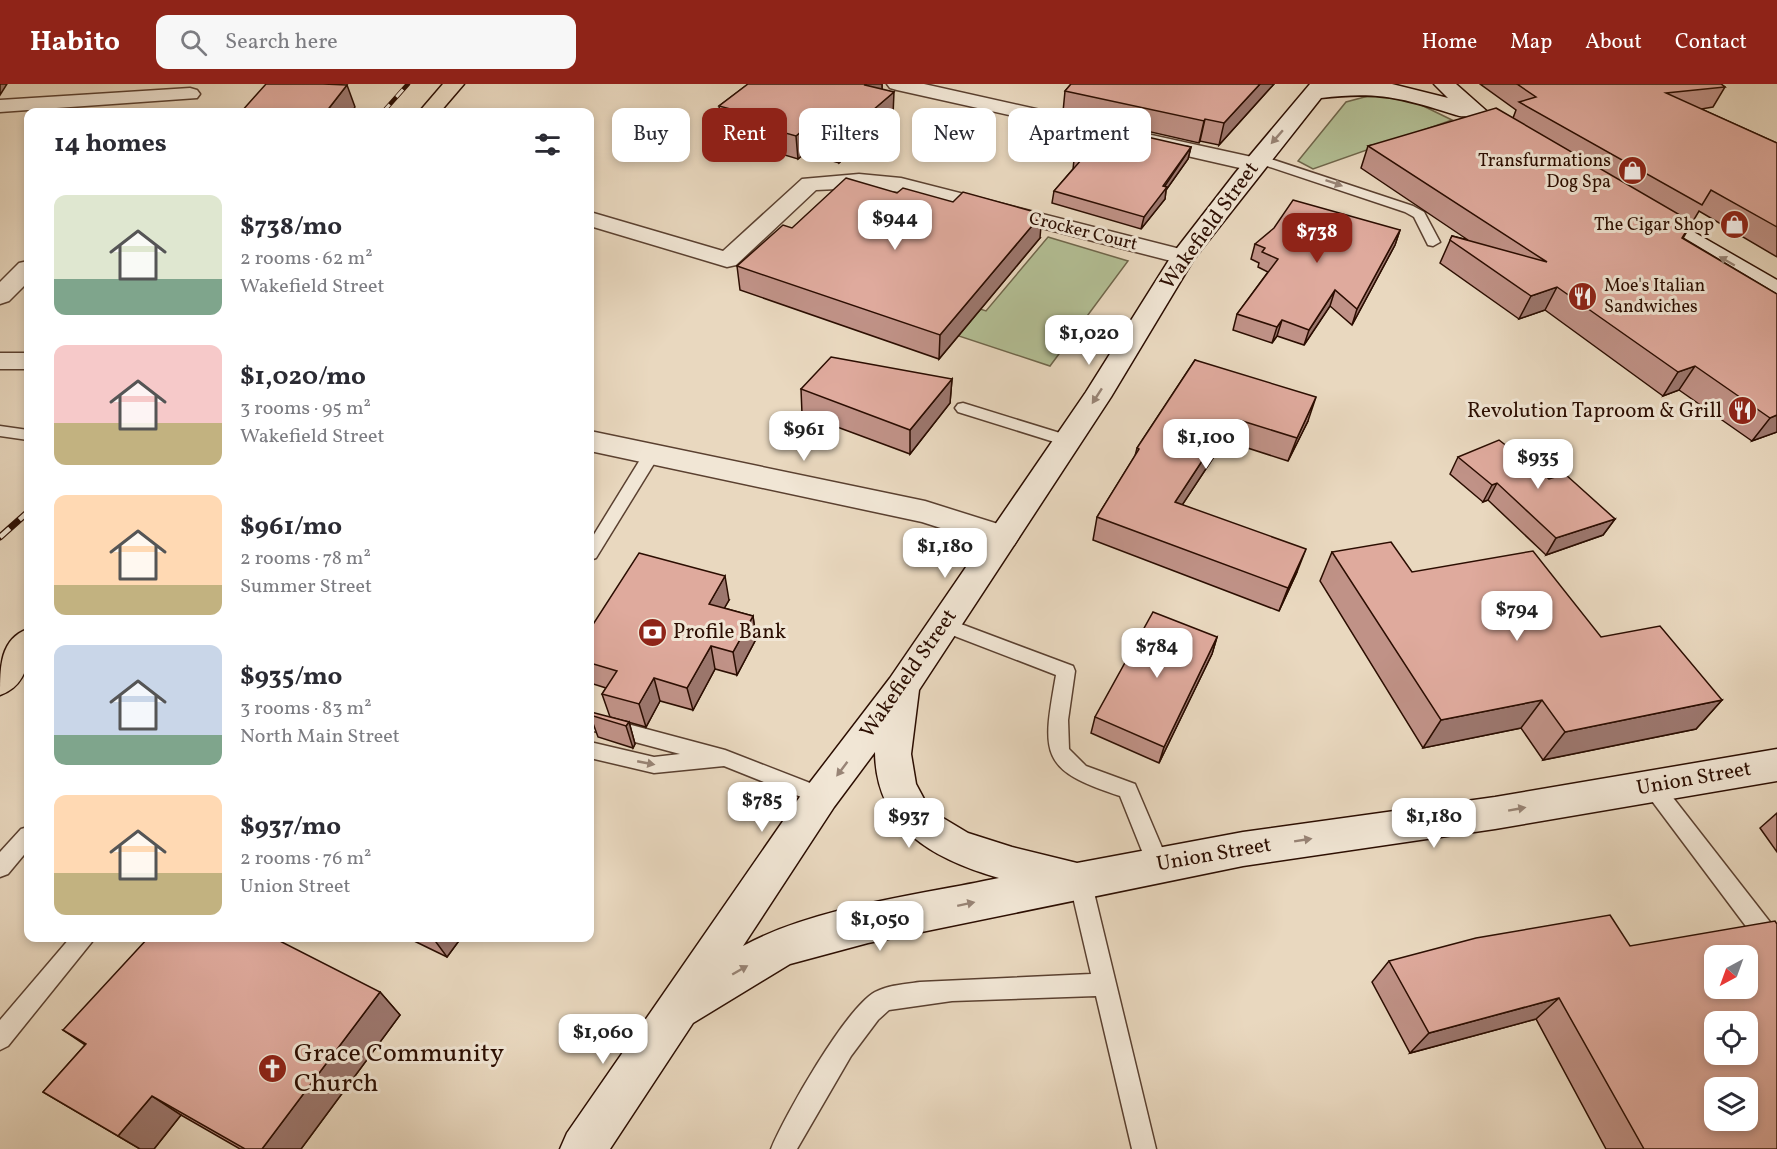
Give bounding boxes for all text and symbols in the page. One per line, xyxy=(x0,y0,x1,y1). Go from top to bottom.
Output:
search box xyxy=(156,15,576,69)
text: Habito xyxy=(30,23,120,62)
icon: search xyxy=(177,26,210,59)
text: Search here xyxy=(225,27,338,58)
text: Home xyxy=(1422,28,1477,57)
text: Map xyxy=(1510,28,1552,57)
text: About xyxy=(1585,28,1642,57)
text: Contact xyxy=(1675,28,1747,57)
chip: Buy xyxy=(612,108,690,162)
chip: Rent xyxy=(702,108,787,162)
chip: Filters xyxy=(799,108,900,162)
chip: New xyxy=(912,108,996,162)
chip: Apartment xyxy=(1008,108,1151,162)
text: 14 homes xyxy=(54,126,167,162)
icon: filters xyxy=(531,128,564,161)
one-way arrow xyxy=(1271,129,1284,144)
place label: Transfurmations Dog Spa xyxy=(1478,149,1611,195)
shop icon: Transfurmations Dog Spa xyxy=(1616,155,1648,187)
street label: Wakefield Street xyxy=(1154,156,1266,296)
one-way arrow xyxy=(1325,179,1343,189)
pin: $944 xyxy=(859,200,931,251)
text: $944 xyxy=(872,205,918,233)
street label: Crocker Court xyxy=(1026,206,1140,258)
text: $738/mo xyxy=(240,209,342,245)
shop icon: The Cigar Shop xyxy=(1719,209,1751,241)
pin: $738 xyxy=(1281,213,1353,264)
place label: The Cigar Shop xyxy=(1594,213,1714,238)
text: $738 xyxy=(1296,218,1338,246)
icon: home xyxy=(102,219,174,291)
text: 2 rooms · 62 m² xyxy=(240,245,373,273)
one-way arrow xyxy=(1719,256,1735,267)
text: Wakefield Street xyxy=(240,273,384,301)
place label: Moe's Italian Sandwiches xyxy=(1604,274,1705,320)
restaurant icon: Moe's Italian Sandwiches xyxy=(1567,280,1599,312)
pin: $1,020 xyxy=(1040,315,1138,366)
text: $1,020 xyxy=(1059,320,1119,348)
text: $1,020/mo xyxy=(240,359,366,395)
icon: home xyxy=(102,369,174,441)
one-way arrow xyxy=(1092,388,1103,404)
text: 3 rooms · 95 m² xyxy=(240,395,371,423)
restaurant icon: Revolution Taproom & Grill xyxy=(1727,395,1759,427)
place label: Revolution Taproom & Grill xyxy=(1467,397,1722,426)
pin: $961 xyxy=(768,411,840,462)
text: $961 xyxy=(783,416,825,444)
pin: $1,100 xyxy=(1157,419,1255,470)
text: Wakefield Street xyxy=(240,423,384,451)
text: $1,100 xyxy=(1177,424,1235,452)
pin: $935 xyxy=(1502,439,1574,490)
text: $935 xyxy=(1517,444,1559,472)
text: $961/mo xyxy=(240,509,342,545)
icon: home xyxy=(102,519,174,591)
pin: $1,180 xyxy=(896,528,994,579)
text: $1,180 xyxy=(917,533,973,561)
text: 2 rooms · 78 m² xyxy=(240,545,371,573)
text: Summer Street xyxy=(240,573,372,601)
pin: $794 xyxy=(1481,591,1553,642)
text: $794 xyxy=(1495,596,1539,624)
street label: Wakefield Street xyxy=(854,604,964,744)
bank icon: Profile Bank xyxy=(636,616,668,648)
place label: Profile Bank xyxy=(673,618,787,647)
pin: $784 xyxy=(1121,628,1193,679)
text: $784 xyxy=(1136,633,1178,661)
text: $935/mo xyxy=(240,659,342,695)
icon: home xyxy=(102,669,174,741)
text: 3 rooms · 83 m² xyxy=(240,695,372,723)
text: North Main Street xyxy=(240,723,400,751)
street label: Union Street xyxy=(1634,755,1754,803)
one-way arrow xyxy=(637,759,656,768)
one-way arrow xyxy=(836,761,848,776)
pin: $785 xyxy=(726,782,798,833)
text: $785 xyxy=(742,787,782,815)
pin: $937 xyxy=(873,798,945,849)
pin: $1,180 xyxy=(1385,798,1483,849)
text: $937 xyxy=(888,803,930,831)
text: $1,180 xyxy=(1406,803,1462,831)
one-way arrow xyxy=(1507,804,1526,813)
text: $937/mo xyxy=(240,809,341,845)
icon: home xyxy=(102,819,174,891)
street label: Union Street xyxy=(1154,831,1274,879)
one-way arrow xyxy=(1294,836,1313,845)
text: 2 rooms · 76 m² xyxy=(240,845,372,873)
text: Union Street xyxy=(240,873,350,901)
one-way arrow xyxy=(957,899,976,908)
pin: $1,050 xyxy=(831,901,929,952)
text: $1,050 xyxy=(851,906,909,934)
north arrow xyxy=(1704,945,1758,999)
map controls xyxy=(1704,945,1758,1131)
one-way arrow xyxy=(732,965,748,976)
button: locate xyxy=(1704,1011,1758,1065)
pin: $1,060 xyxy=(554,1014,652,1065)
text: $1,060 xyxy=(573,1019,633,1047)
place label: Grace Community Church xyxy=(294,1036,504,1102)
church icon: Grace Community Church xyxy=(257,1053,289,1085)
button: layers xyxy=(1704,1077,1758,1131)

